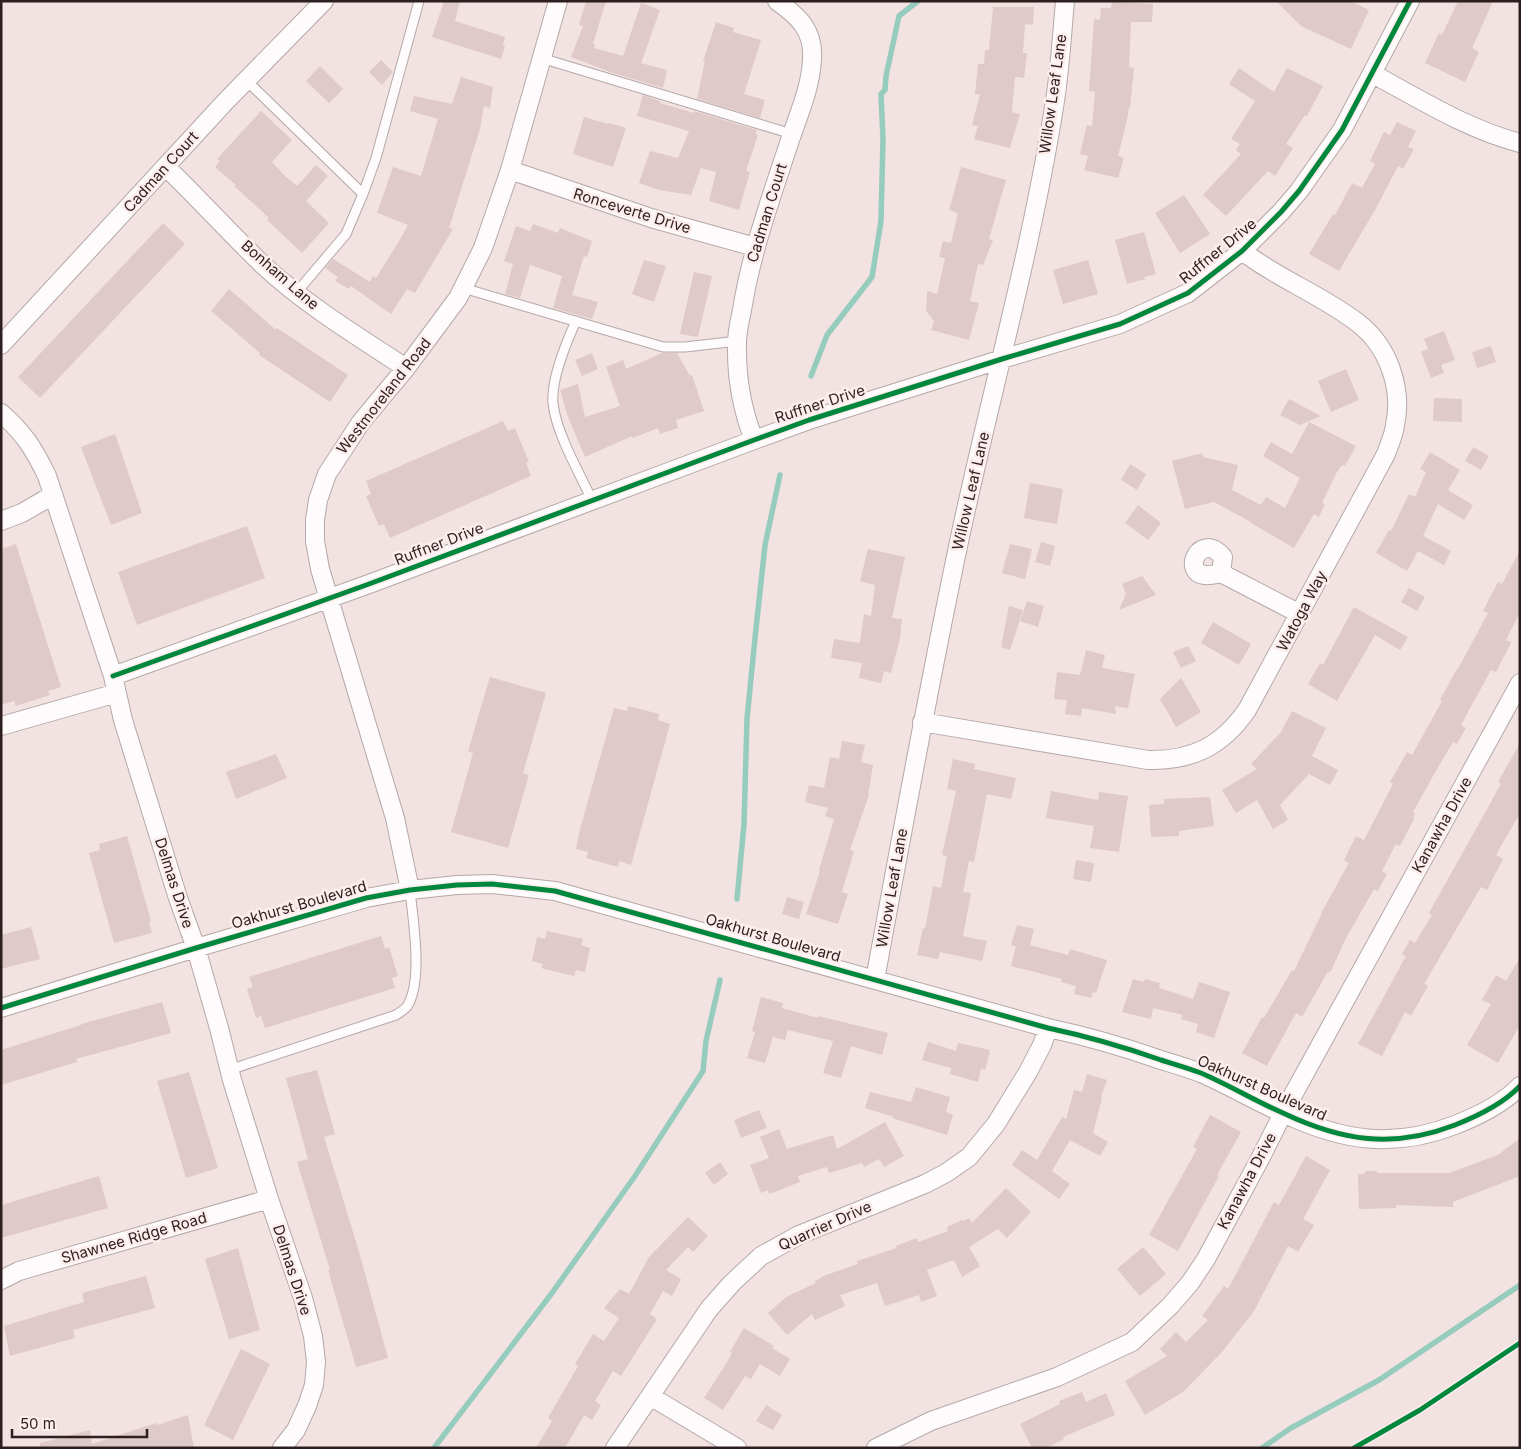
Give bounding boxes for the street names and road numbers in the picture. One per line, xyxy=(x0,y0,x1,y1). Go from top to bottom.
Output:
street label: Willow Leaf Lane xyxy=(1035,33,1070,155)
street label: Cadman Court xyxy=(119,127,202,216)
street label: Cadman Court xyxy=(742,161,791,265)
street label: Ronceverte Drive xyxy=(571,184,693,237)
street label: Ruffner Drive xyxy=(1175,214,1260,287)
street label: Bonham Lane xyxy=(238,236,323,314)
street label: Westmoreland Road xyxy=(332,334,435,458)
street label: Ruffner Drive xyxy=(772,380,867,427)
street label: Willow Leaf Lane xyxy=(948,430,993,552)
street label: Ruffner Drive xyxy=(392,518,486,569)
street label: Watoga Way xyxy=(1272,567,1331,654)
street label: Kanawha Drive xyxy=(1407,773,1476,876)
street label: Willow Leaf Lane xyxy=(872,827,911,949)
street label: Delmas Drive xyxy=(151,835,198,931)
street label: Oakhurst Boulevard xyxy=(229,876,369,933)
street label: Oakhurst Boulevard xyxy=(703,909,843,966)
street label: Oakhurst Boulevard xyxy=(1195,1050,1330,1125)
street label: Kanawha Drive xyxy=(1213,1129,1280,1232)
street label: Quarrier Drive xyxy=(775,1197,874,1255)
street label: Shawnee Ridge Road xyxy=(59,1208,209,1267)
street label: Delmas Drive xyxy=(269,1222,316,1318)

